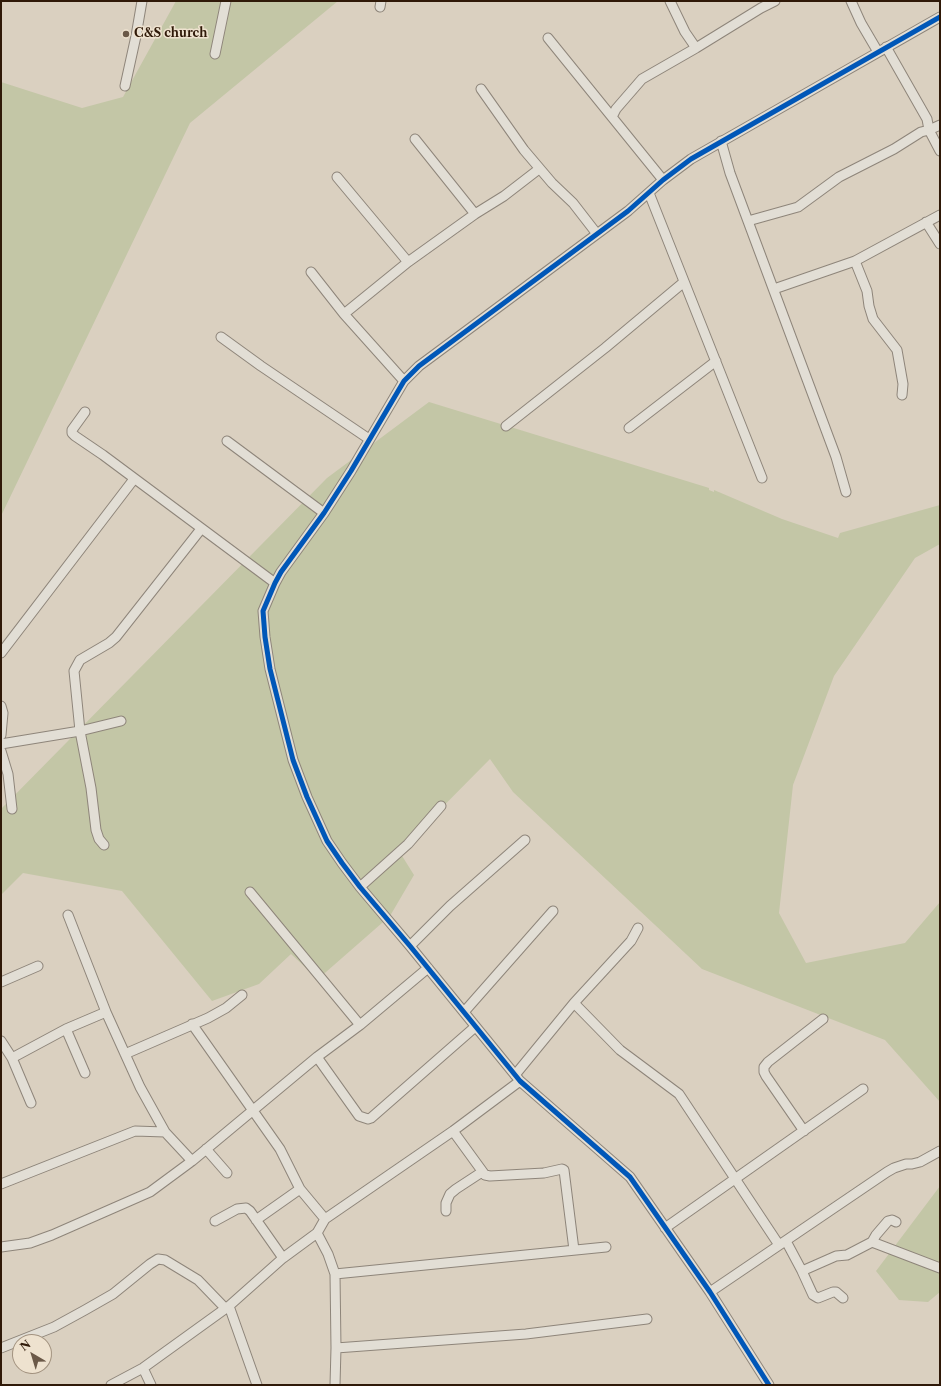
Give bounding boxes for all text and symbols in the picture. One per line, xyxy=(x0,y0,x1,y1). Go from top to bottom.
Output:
place label: C&S church xyxy=(134,27,207,41)
marker: C&S church xyxy=(121,29,131,39)
north arrow xyxy=(12,1334,52,1374)
text: N xyxy=(17,1337,33,1354)

